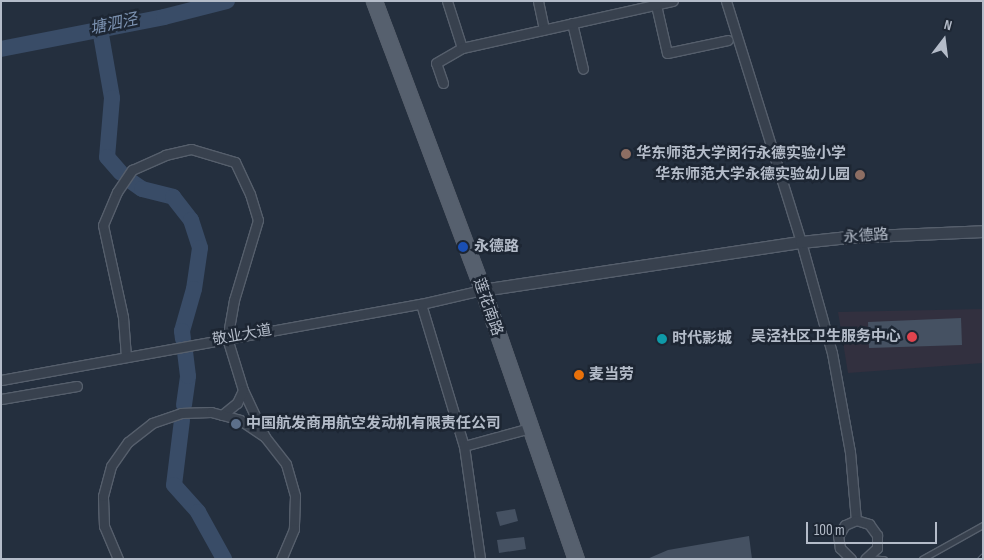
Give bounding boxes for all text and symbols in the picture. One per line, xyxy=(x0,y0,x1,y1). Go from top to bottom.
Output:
water label: 塘泗泾 xyxy=(89,11,139,39)
north arrow xyxy=(919,15,969,65)
text: N xyxy=(942,16,954,34)
place label: 华东师范大学闵行永德实验小学 xyxy=(636,145,846,163)
marker: 华东师范大学闵行永德实验小学 xyxy=(620,148,632,160)
place label: 华东师范大学永德实验幼儿园 xyxy=(655,166,850,184)
marker: 华东师范大学永德实验幼儿园 xyxy=(854,169,866,181)
street label: 永德路 xyxy=(843,225,889,247)
place label: 永德路 xyxy=(474,238,519,256)
marker: 永德路 xyxy=(456,240,470,254)
street label: 莲花南路 xyxy=(470,276,506,338)
street label: 敬业大道 xyxy=(211,321,273,349)
place label: 吴泾社区卫生服务中心 xyxy=(751,328,901,346)
place label: 时代影城 xyxy=(672,330,732,348)
marker: 吴泾社区卫生服务中心 xyxy=(905,330,919,344)
marker: 时代影城 xyxy=(656,333,668,345)
place label: 麦当劳 xyxy=(589,366,634,384)
marker: 麦当劳 xyxy=(573,369,585,381)
place label: 中国航发商用航空发动机有限责任公司 xyxy=(246,415,501,433)
marker: 中国航发商用航空发动机有限责任公司 xyxy=(230,418,242,430)
scale bar xyxy=(809,512,940,544)
text: 100 m xyxy=(814,521,845,540)

